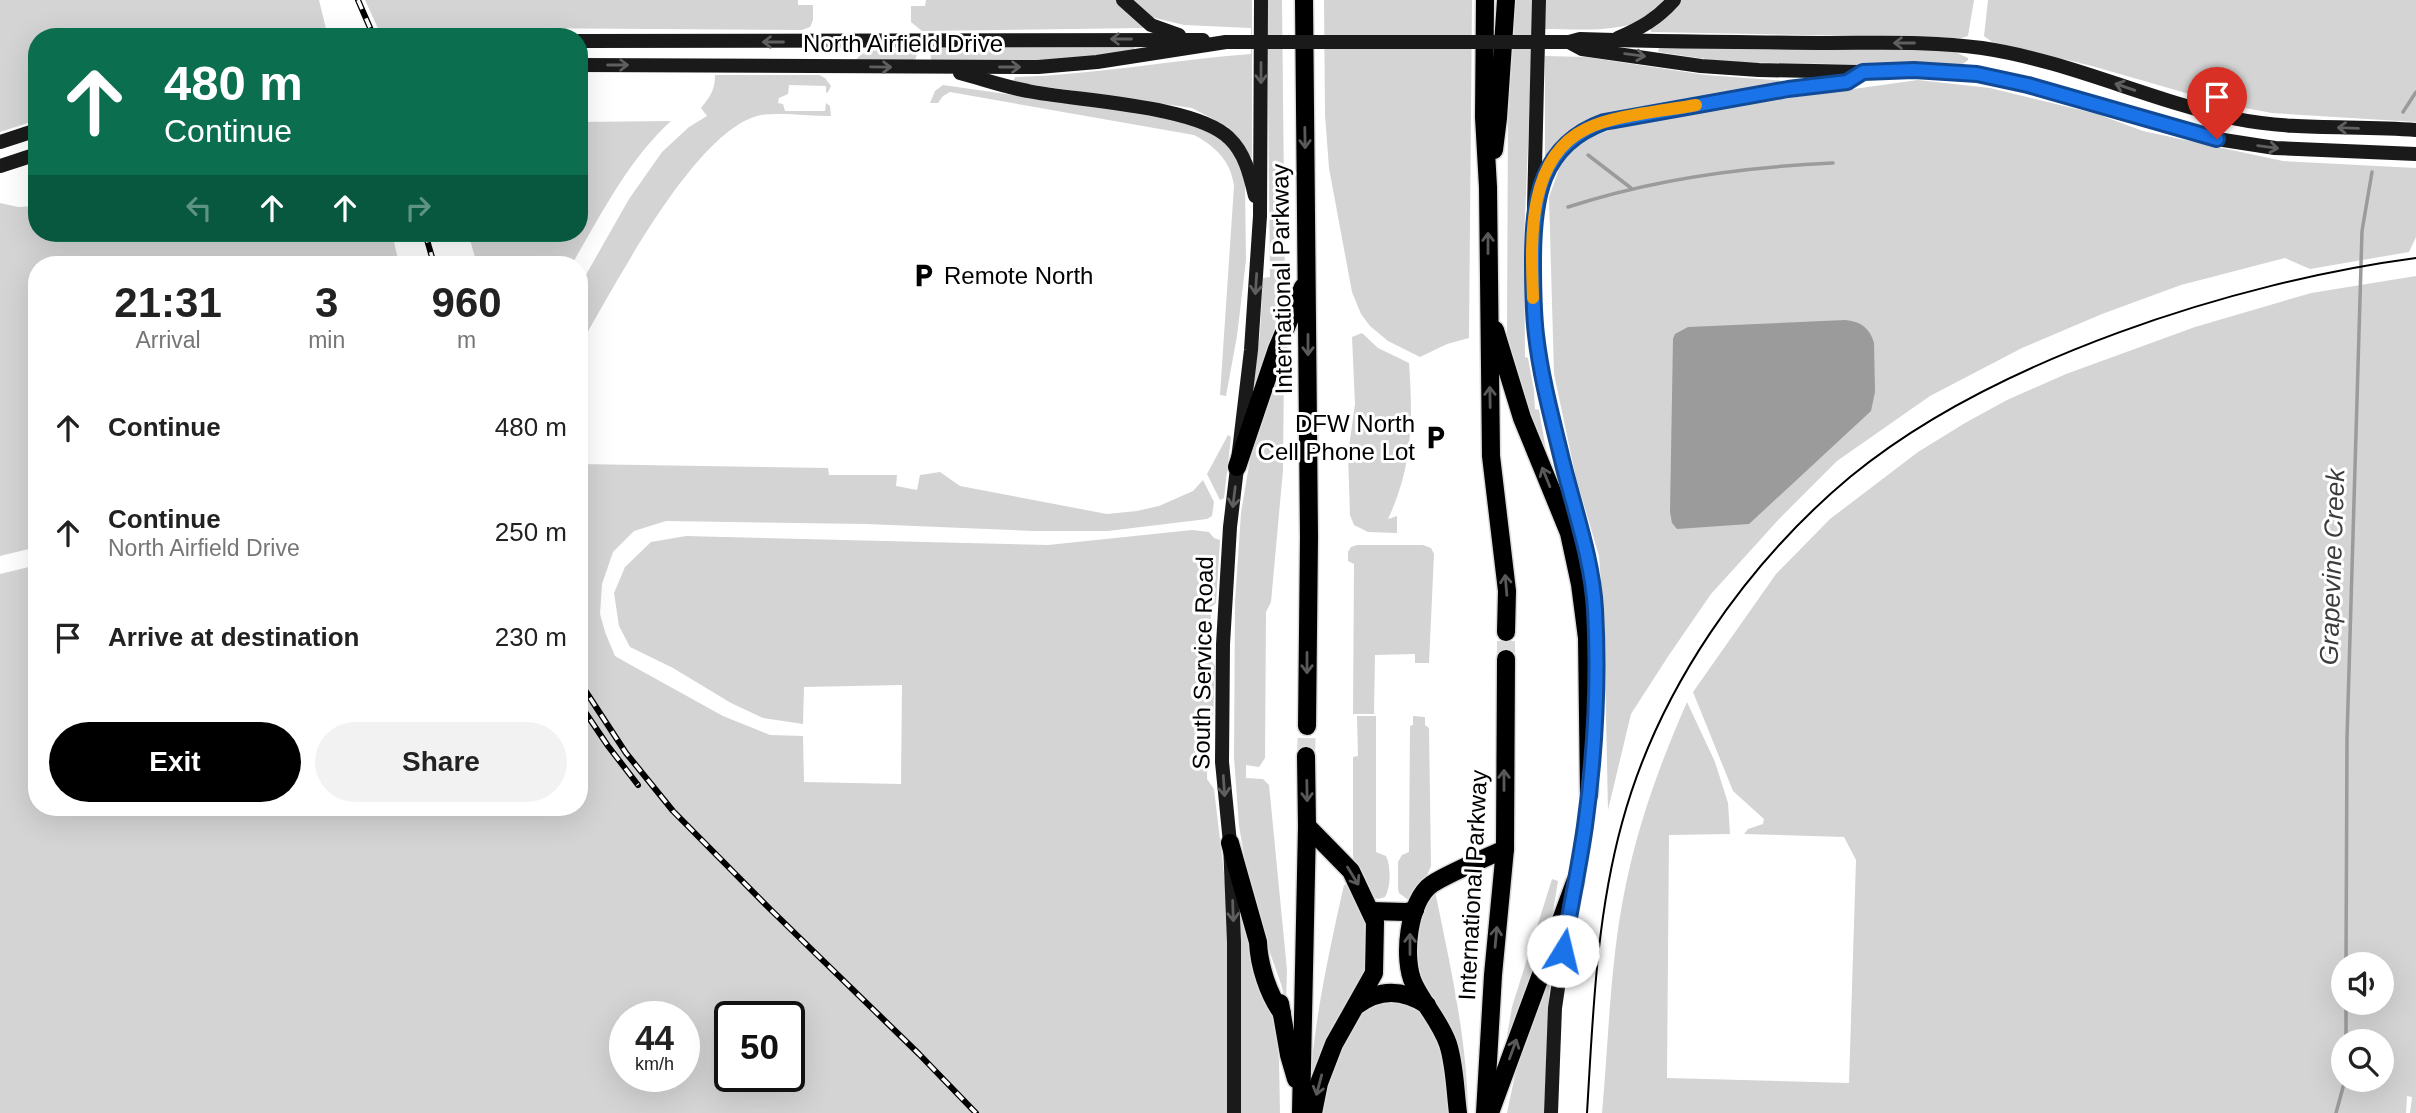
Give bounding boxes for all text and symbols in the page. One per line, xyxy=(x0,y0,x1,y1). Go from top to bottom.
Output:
street label: North Airfield Drive xyxy=(803,30,1003,57)
one-way arrow xyxy=(1110,32,1133,46)
one-way arrow xyxy=(762,35,785,49)
one-way arrow xyxy=(1892,36,1915,50)
one-way arrow xyxy=(1623,49,1646,62)
icon: ahead xyxy=(49,56,140,147)
text: 480 m xyxy=(164,56,303,110)
one-way arrow xyxy=(606,58,629,72)
one-way arrow xyxy=(870,60,893,74)
one-way arrow xyxy=(999,60,1022,74)
one-way arrow xyxy=(1254,61,1268,84)
pin xyxy=(2187,67,2247,139)
icon: arrive xyxy=(2198,78,2236,116)
one-way arrow xyxy=(2115,80,2137,92)
text: Continue xyxy=(164,113,292,149)
one-way arrow xyxy=(2337,121,2360,135)
one-way arrow xyxy=(1299,127,1312,150)
one-way arrow xyxy=(2257,141,2279,154)
street label: International Parkway xyxy=(1266,163,1297,395)
icon: left xyxy=(180,189,218,227)
icon: ahead xyxy=(253,189,291,227)
icon: ahead xyxy=(326,189,364,227)
icon: right xyxy=(399,189,437,227)
one-way arrow xyxy=(1481,232,1495,255)
parking icon: Remote North xyxy=(910,262,938,290)
place label: Remote North xyxy=(944,262,1093,289)
one-way arrow xyxy=(1249,272,1262,294)
text: 21:31 xyxy=(114,279,222,326)
text: 3 xyxy=(315,279,338,326)
text: 960 xyxy=(432,279,502,326)
text: Arrival xyxy=(135,327,201,353)
text: min xyxy=(308,327,345,353)
text: m xyxy=(457,327,476,353)
one-way arrow xyxy=(1301,333,1315,356)
one-way arrow xyxy=(1483,386,1496,409)
icon: ahead xyxy=(49,409,87,447)
place label: DFW North Cell Phone Lot xyxy=(1258,410,1415,465)
text: Continue xyxy=(108,412,221,442)
text: 480 m xyxy=(495,412,567,442)
parking icon: DFW North Cell Phone Lot xyxy=(1421,424,1449,452)
water label: Grapevine Creek xyxy=(2314,466,2350,666)
one-way arrow xyxy=(1539,467,1552,488)
one-way arrow xyxy=(1227,485,1240,507)
text: Continue xyxy=(108,504,221,534)
icon: ahead xyxy=(49,514,87,552)
text: 250 m xyxy=(495,517,567,547)
text: North Airfield Drive xyxy=(108,535,300,561)
street label: South Service Road xyxy=(1187,556,1218,770)
one-way arrow xyxy=(1499,575,1512,597)
icon: arrive xyxy=(49,619,87,657)
text: Arrive at destination xyxy=(108,622,359,652)
text: 230 m xyxy=(495,622,567,652)
one-way arrow xyxy=(1300,651,1314,674)
button: Exit xyxy=(49,722,301,802)
button: Share xyxy=(315,722,567,802)
street label: International Parkway xyxy=(1453,769,1492,1001)
one-way arrow xyxy=(1497,769,1511,792)
one-way arrow xyxy=(1218,774,1231,796)
one-way arrow xyxy=(1300,779,1313,802)
one-way arrow xyxy=(1346,866,1360,886)
one-way arrow xyxy=(1226,900,1240,923)
position arrow xyxy=(1526,914,1600,988)
one-way arrow xyxy=(1490,927,1503,949)
one-way arrow xyxy=(1403,933,1417,956)
map controls xyxy=(2331,952,2394,1092)
button: sound xyxy=(2331,952,2394,1015)
speed limit sign: 50 xyxy=(714,1001,805,1092)
text: 44 xyxy=(635,1018,674,1057)
button: search xyxy=(2331,1029,2394,1092)
one-way arrow xyxy=(1508,1038,1520,1060)
text: km/h xyxy=(635,1054,674,1074)
one-way arrow xyxy=(1312,1073,1325,1096)

